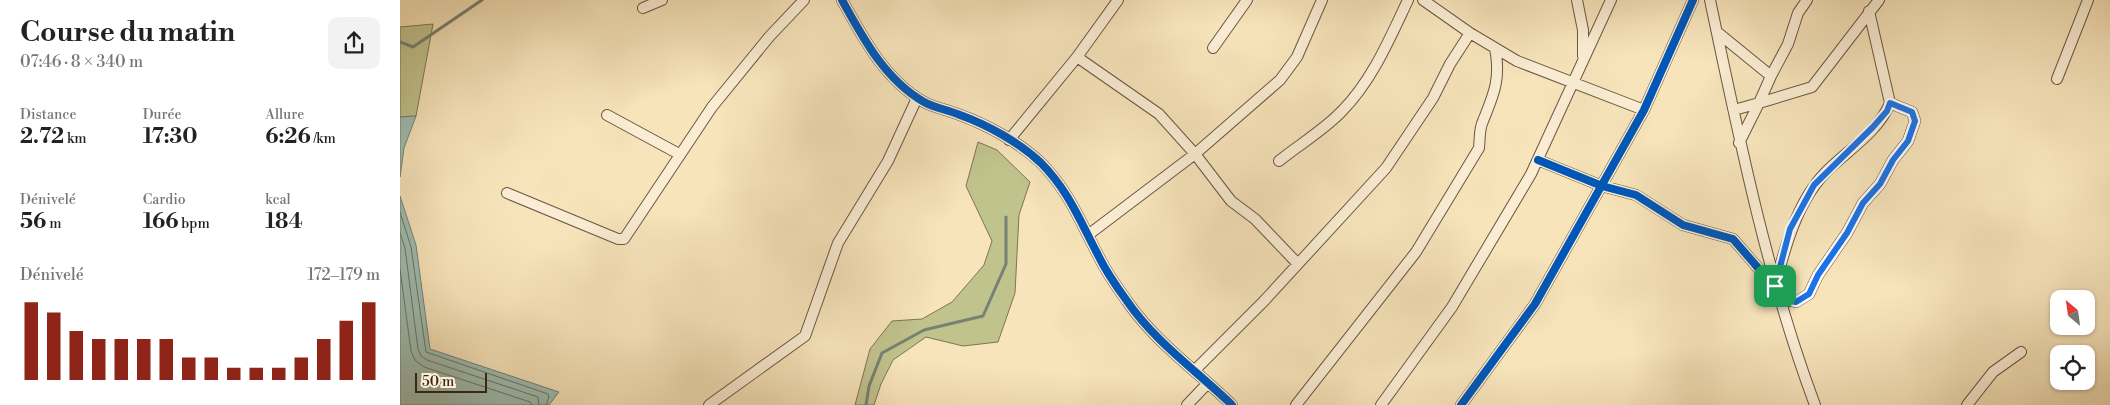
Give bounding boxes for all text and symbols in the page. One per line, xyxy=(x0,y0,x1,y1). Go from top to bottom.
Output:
text: Course du matin xyxy=(20,15,235,50)
button: share xyxy=(328,17,380,69)
text: 07:46 · 8 × 340 m xyxy=(20,52,143,72)
text: Distance xyxy=(20,106,77,124)
text: Durée xyxy=(143,106,182,124)
text: Allure xyxy=(265,106,304,124)
text: 2.72 xyxy=(20,124,64,150)
text: 17:30 xyxy=(143,124,198,150)
text: 6:26 xyxy=(265,124,311,150)
text: km xyxy=(64,130,87,148)
text: /km xyxy=(311,130,336,148)
text: Dénivelé xyxy=(20,191,76,209)
text: Cardio xyxy=(143,191,186,209)
text: kcal xyxy=(265,191,291,209)
text: 56 xyxy=(20,209,46,235)
text: 166 xyxy=(143,209,178,235)
text: 184 xyxy=(265,209,303,235)
text: m xyxy=(46,215,61,233)
text: bpm xyxy=(178,215,210,233)
text: Dénivelé xyxy=(20,265,84,285)
text: 172–179 m xyxy=(307,265,380,285)
pin xyxy=(1754,265,1796,307)
icon: arrive xyxy=(1761,272,1789,300)
north arrow xyxy=(2050,290,2095,335)
map controls xyxy=(2050,290,2095,390)
button: locate xyxy=(2050,345,2095,390)
scale bar xyxy=(415,370,488,393)
text: 50 m xyxy=(422,373,454,391)

